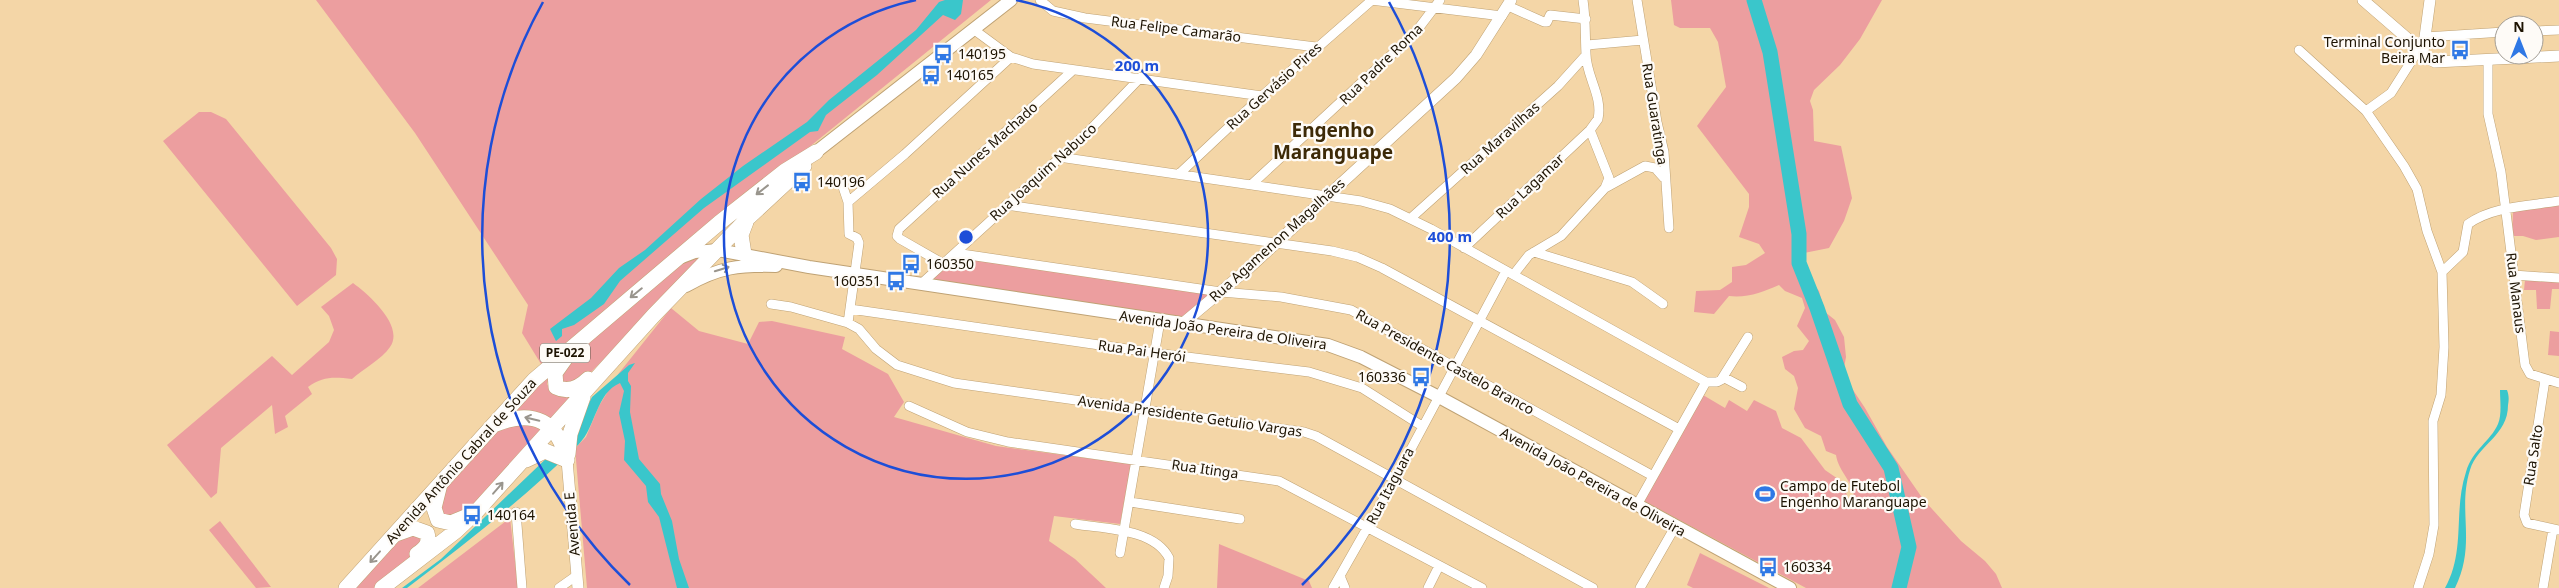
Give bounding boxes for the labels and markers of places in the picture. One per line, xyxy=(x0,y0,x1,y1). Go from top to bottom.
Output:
place label: Terminal Conjunto Beira Mar xyxy=(2324,32,2445,67)
bus stop icon: Terminal Conjunto Beira Mar xyxy=(2449,39,2471,61)
bus stop icon: 140195 xyxy=(932,43,954,65)
place label: 140195 xyxy=(958,44,1006,63)
bus stop icon: 140165 xyxy=(920,64,942,86)
place label: 140165 xyxy=(946,65,994,84)
bus stop icon: 140196 xyxy=(791,171,813,193)
place label: 140196 xyxy=(817,172,865,191)
centre of rings xyxy=(957,228,975,246)
bus stop icon: 160350 xyxy=(900,253,922,275)
place label: 160350 xyxy=(926,254,974,273)
bus stop icon: 160351 xyxy=(885,270,907,292)
place label: 160351 xyxy=(833,271,881,290)
bus stop icon: 160336 xyxy=(1410,366,1432,388)
place label: 160336 xyxy=(1358,367,1406,386)
place label: Campo de Futebol Engenho Maranguape xyxy=(1780,476,1927,511)
sports icon: Campo de Futebol Engenho Maranguape xyxy=(1754,483,1776,505)
bus stop icon: 140164 xyxy=(461,504,483,526)
place label: 140164 xyxy=(487,505,535,524)
bus stop icon: 160334 xyxy=(1757,556,1779,578)
place label: 160334 xyxy=(1783,557,1831,576)

